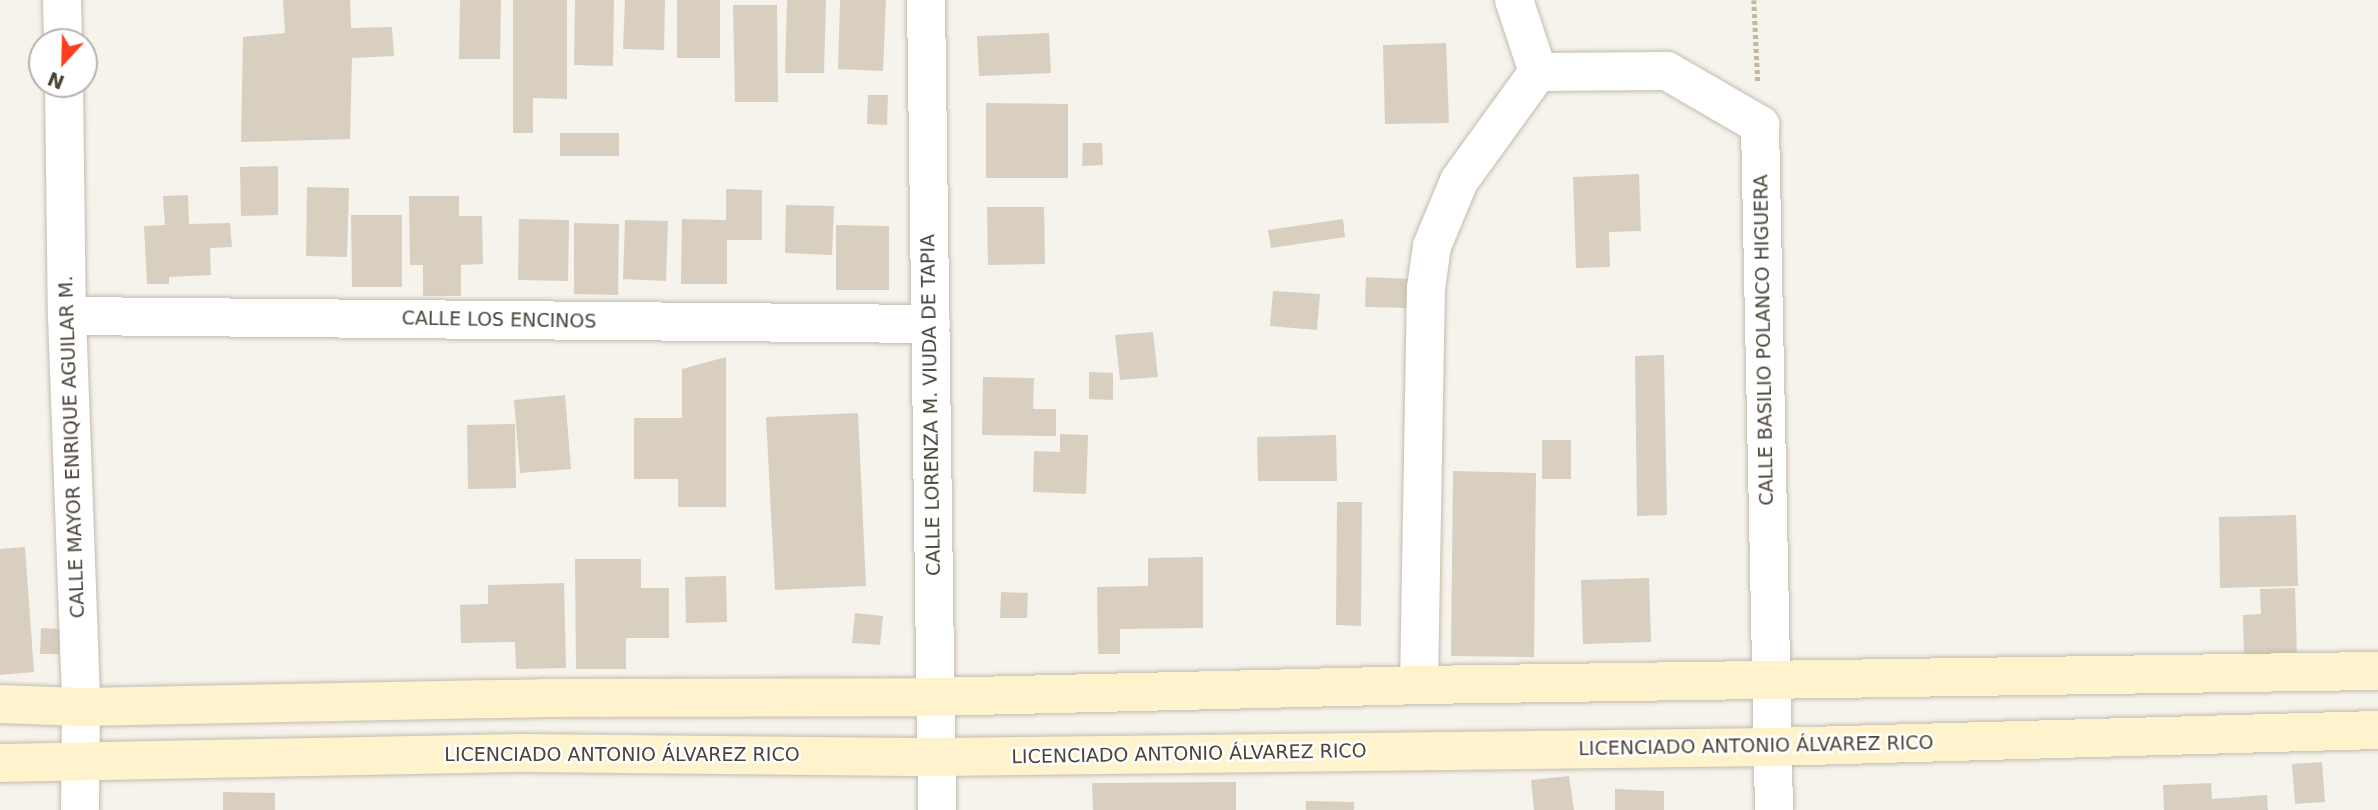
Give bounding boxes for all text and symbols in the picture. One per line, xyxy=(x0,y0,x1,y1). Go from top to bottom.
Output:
north arrow xyxy=(28,28,98,98)
text: N xyxy=(44,67,67,94)
street label: CALLE BASILIO POLANCO HIGUERA xyxy=(1750,174,1778,506)
street label: CALLE LORENZA M. VIUDA DE TAPIA xyxy=(917,234,945,576)
street label: CALLE MAYOR ENRIQUE AGUILAR M. xyxy=(55,275,89,619)
street label: CALLE LOS ENCINOS xyxy=(401,307,597,333)
street label: LICENCIADO ANTONIO ÁLVAREZ RICO xyxy=(1578,732,1934,760)
street label: LICENCIADO ANTONIO ÁLVAREZ RICO xyxy=(1011,740,1367,768)
street label: LICENCIADO ANTONIO ÁLVAREZ RICO xyxy=(444,744,800,766)

